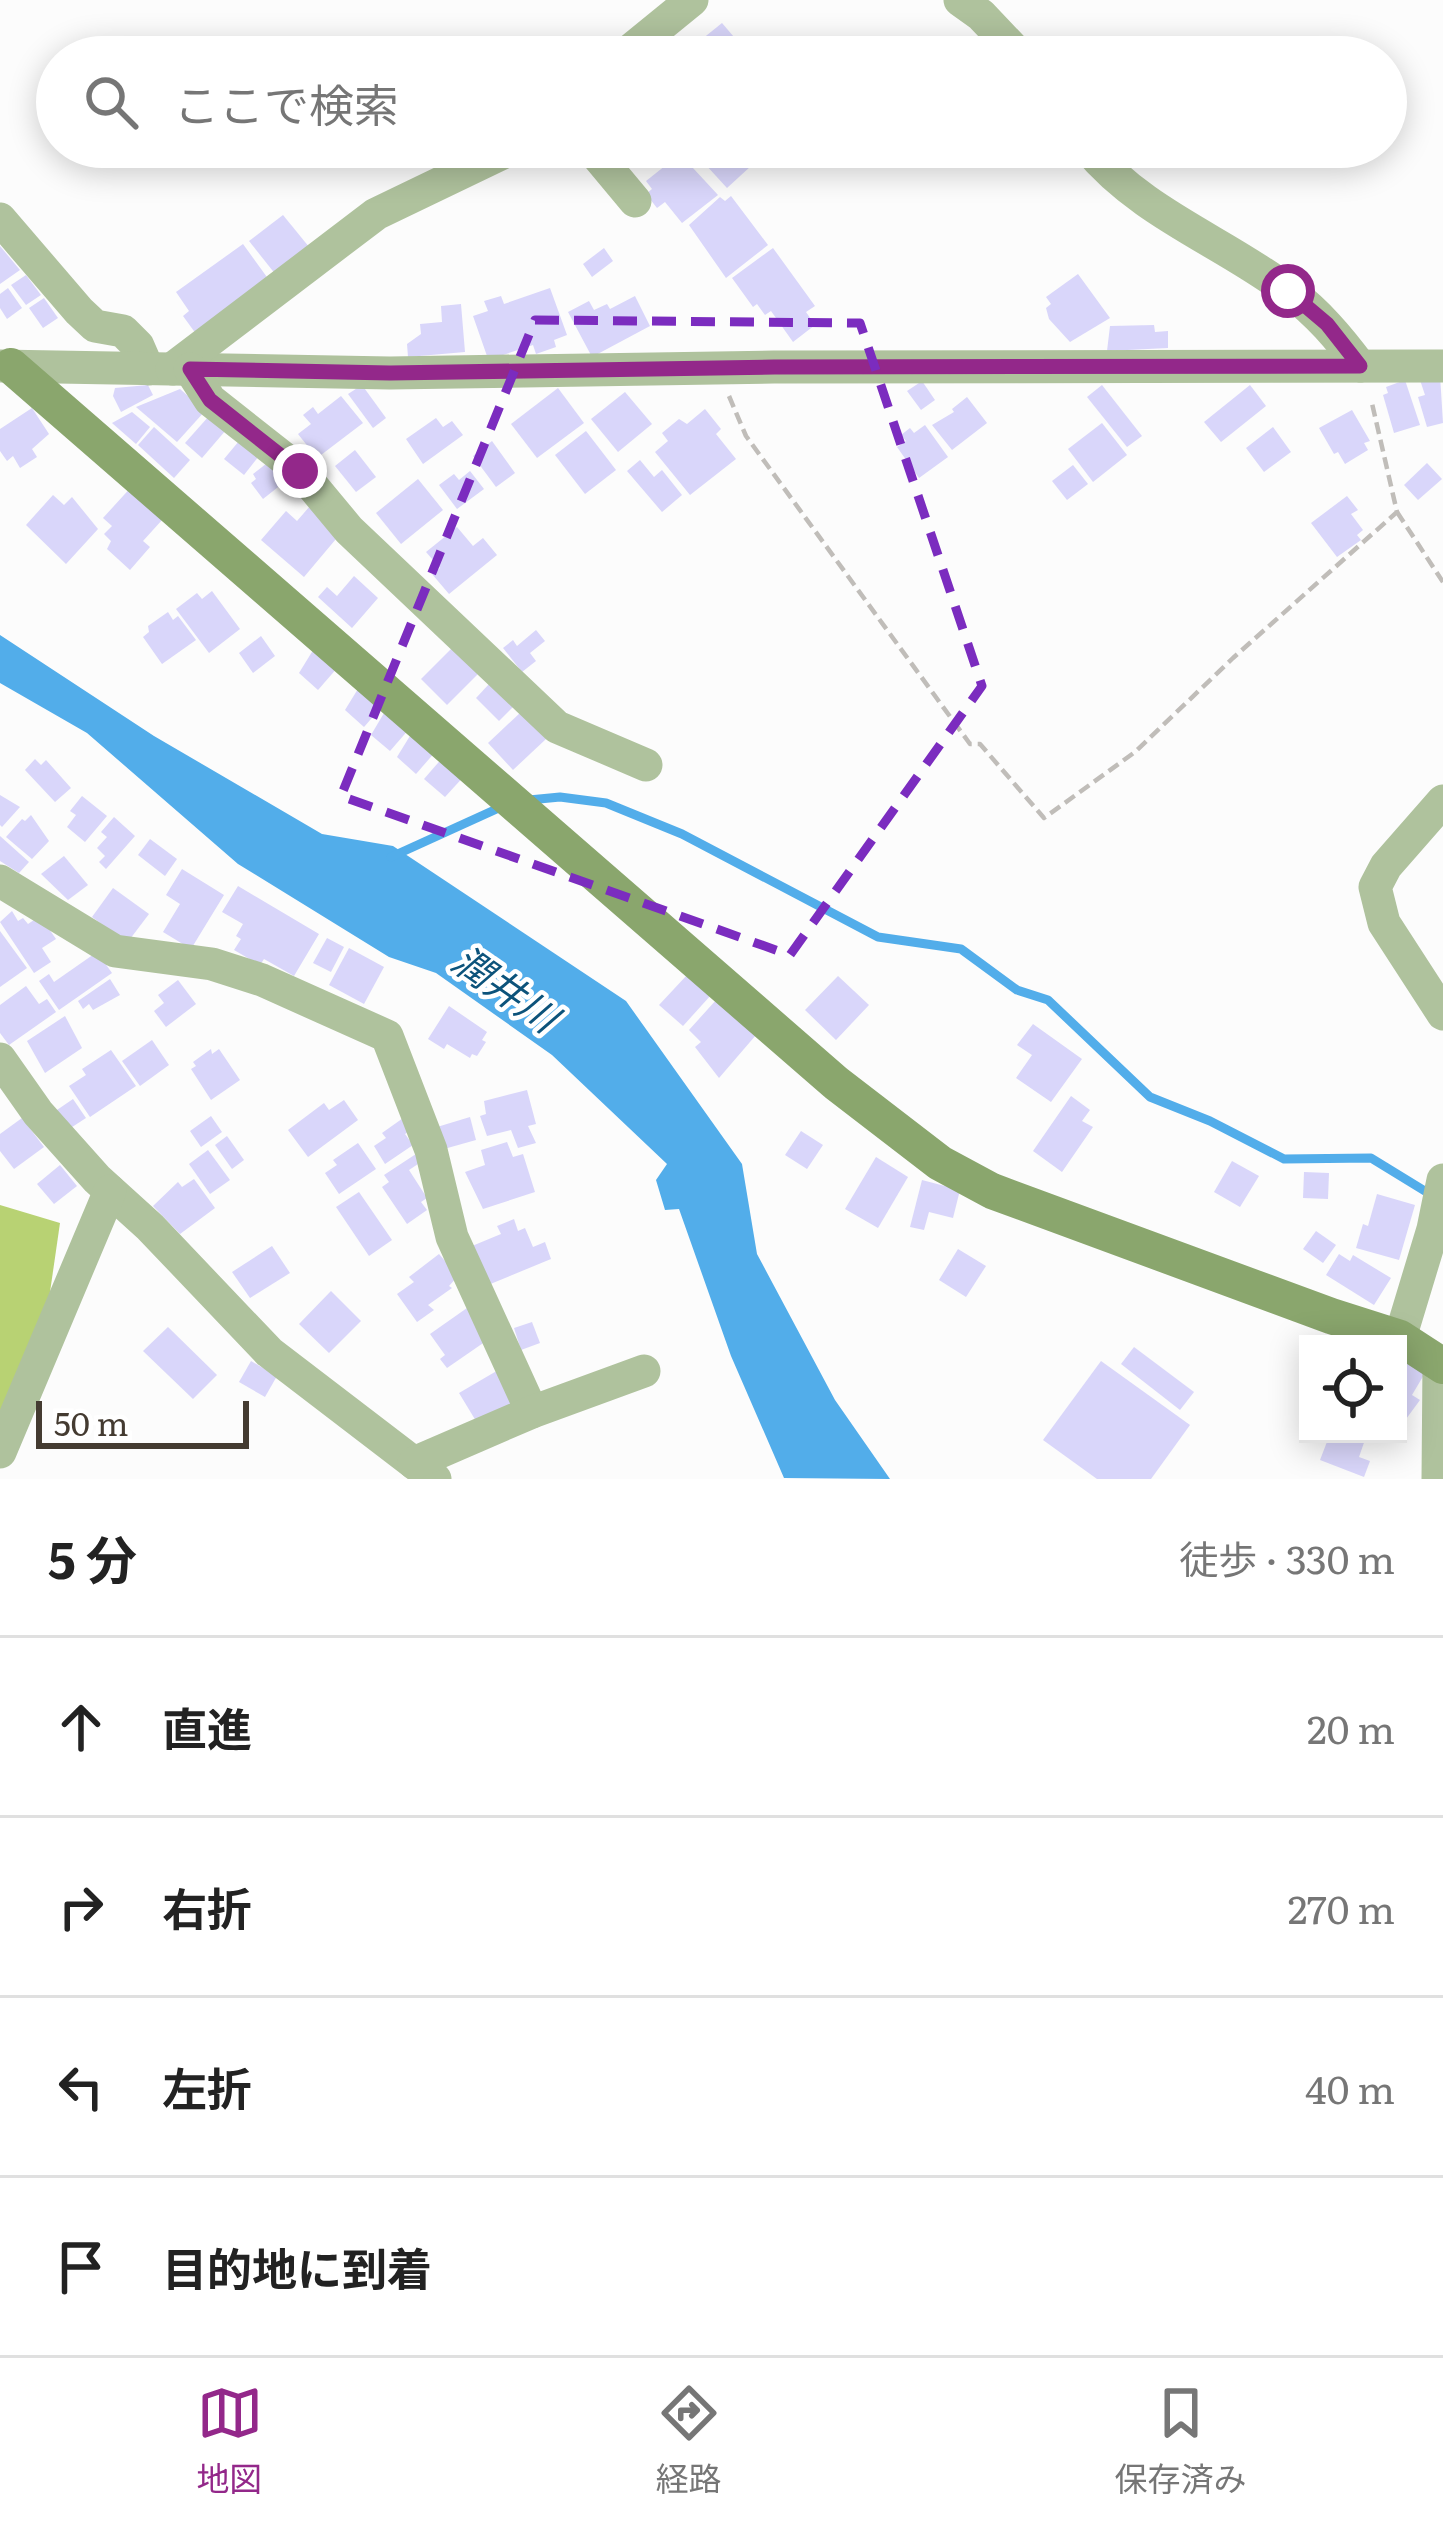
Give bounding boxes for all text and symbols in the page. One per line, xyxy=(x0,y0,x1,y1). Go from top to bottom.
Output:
search box xyxy=(36,36,1407,168)
icon: search xyxy=(78,69,144,135)
text: ここで検索 xyxy=(174,69,399,136)
route start xyxy=(1261,264,1315,318)
route end xyxy=(273,444,327,498)
water label: 潤井川 xyxy=(442,929,575,1046)
map controls xyxy=(1299,1335,1407,1443)
button: locate xyxy=(1299,1335,1407,1443)
scale bar xyxy=(36,1395,249,1448)
text: 50 m xyxy=(54,1397,128,1446)
text: 5 分 xyxy=(48,1519,137,1595)
text: 徒歩 · 330 m xyxy=(1179,1528,1395,1586)
text: 直進 xyxy=(162,1693,252,1760)
icon: ahead xyxy=(48,1694,114,1760)
text: 20 m xyxy=(1307,1698,1395,1756)
text: 右折 xyxy=(162,1873,252,1940)
icon: right xyxy=(48,1874,114,1940)
text: 270 m xyxy=(1288,1878,1395,1936)
text: 左折 xyxy=(162,2053,252,2120)
icon: left xyxy=(48,2054,114,2120)
text: 40 m xyxy=(1305,2058,1395,2116)
text: 目的地に到着 xyxy=(162,2233,432,2300)
icon: arrive xyxy=(48,2234,114,2300)
tab: 地図 xyxy=(197,2380,263,2501)
tab: 経路 xyxy=(656,2380,722,2501)
tab: 保存済み xyxy=(1115,2380,1247,2501)

